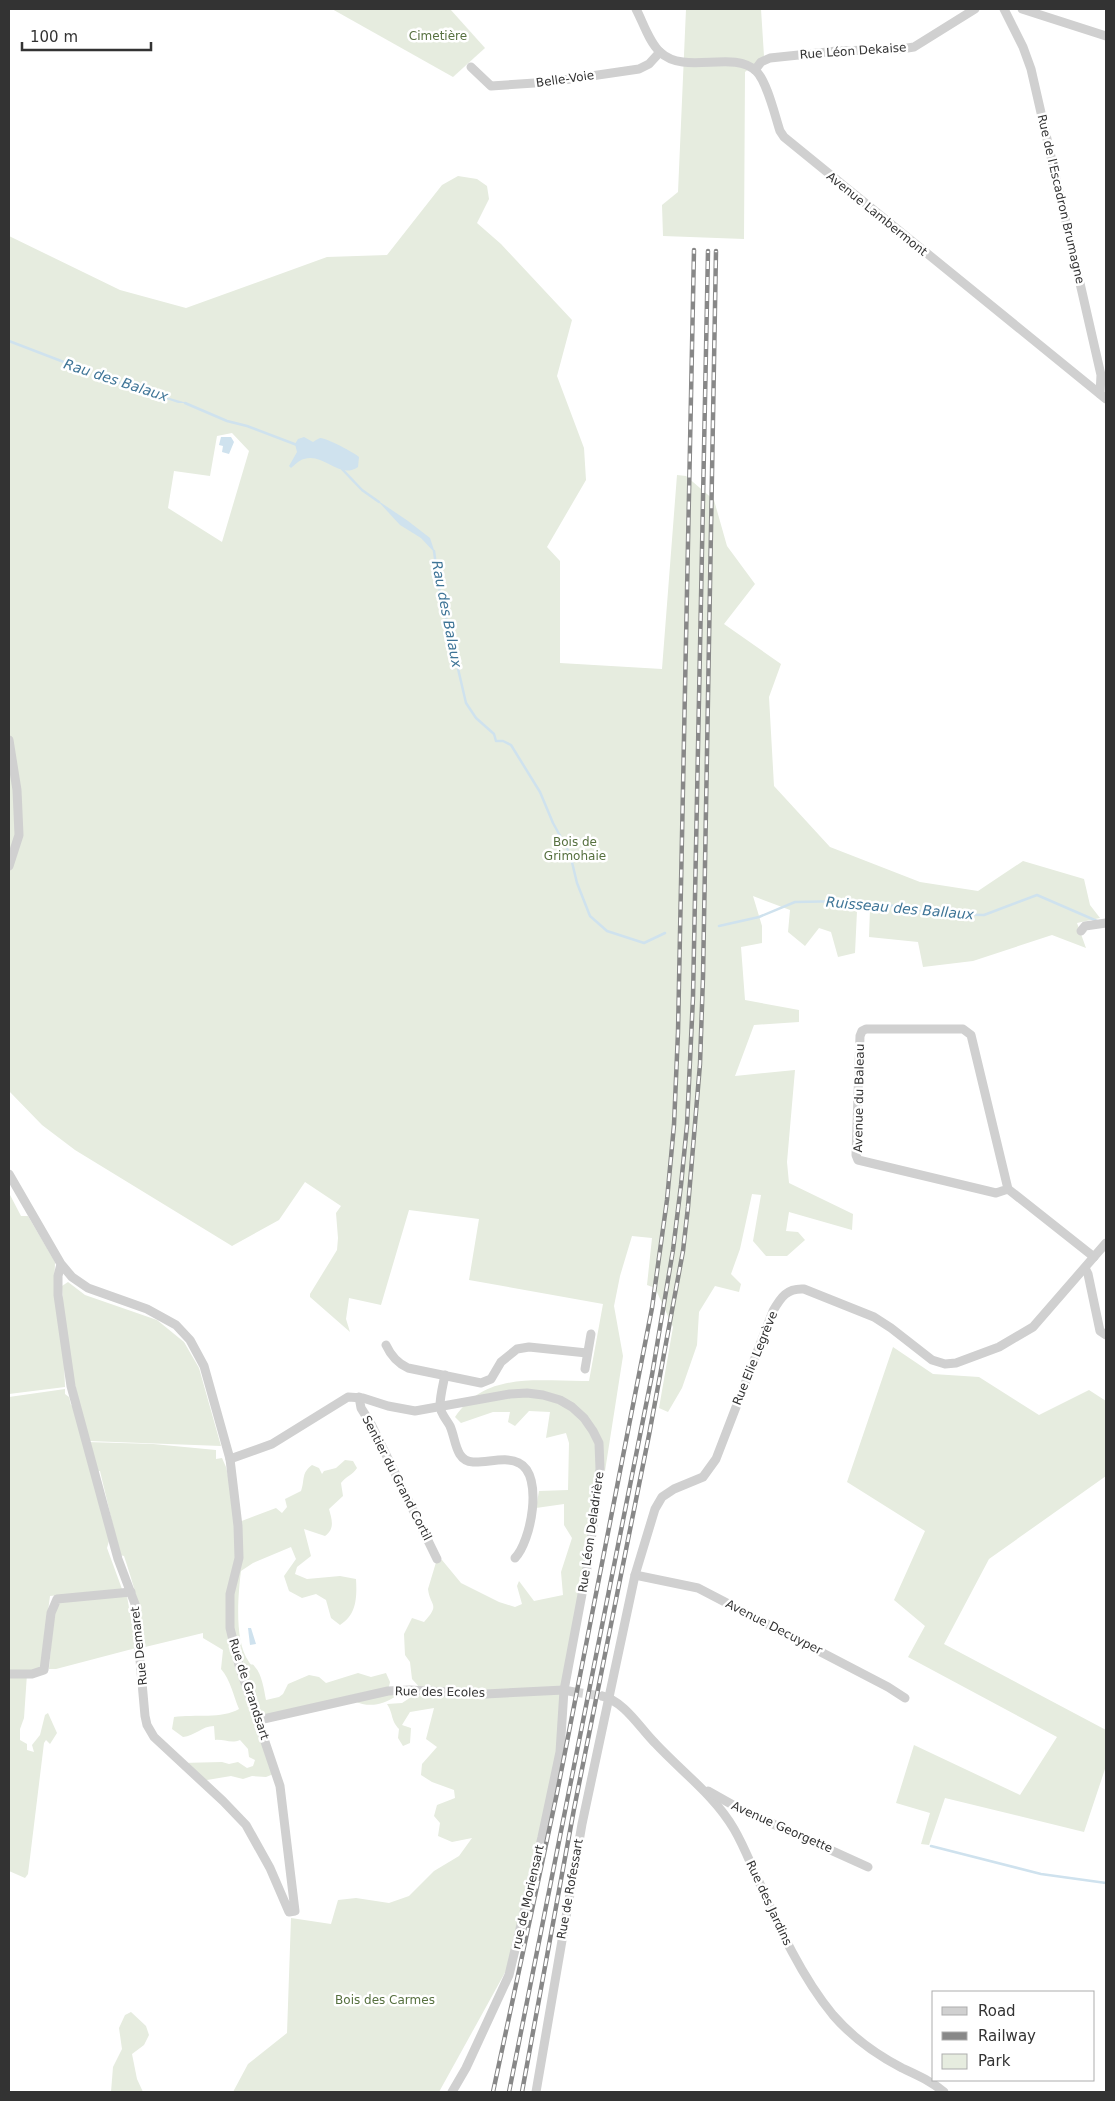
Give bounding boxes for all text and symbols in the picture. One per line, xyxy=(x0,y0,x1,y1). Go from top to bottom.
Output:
scale bar xyxy=(22,20,151,52)
text: 100 m xyxy=(30,28,78,46)
park label: Cimetière xyxy=(409,29,467,43)
street label: Rue Léon Dekaise xyxy=(799,40,907,62)
street label: Belle-Voie xyxy=(535,68,595,90)
street label: Rue de l'Escadron Brumagne xyxy=(1035,113,1087,285)
street label: Avenue Lambermont xyxy=(824,169,930,259)
water label: Rau des Balaux xyxy=(62,356,171,405)
water label: Rau des Balaux xyxy=(429,559,465,670)
park label: Bois de Grimohaie xyxy=(544,835,606,863)
water label: Ruisseau des Ballaux xyxy=(825,894,975,923)
street label: Avenue du Baleau xyxy=(851,1044,867,1152)
street label: Rue Elie Legrève xyxy=(730,1309,780,1407)
street label: Sentier du Grand Cortil xyxy=(359,1413,435,1543)
street label: Rue Léon Deladrière xyxy=(576,1471,606,1593)
street label: Avenue Decuyper xyxy=(723,1597,825,1657)
street label: Rue Demaret xyxy=(128,1606,150,1686)
street label: Rue de Grandsart xyxy=(226,1637,272,1742)
street label: Rue des Ecoles xyxy=(395,1684,485,1700)
street label: Avenue Georgette xyxy=(729,1798,835,1856)
street label: Rue de Rofessart xyxy=(554,1837,586,1940)
street label: rue de Moriensart xyxy=(509,1843,547,1951)
street label: Rue des Jardins xyxy=(743,1858,795,1948)
legend xyxy=(932,1991,1095,2081)
park label: Bois des Carmes xyxy=(335,1993,435,2007)
text: Road xyxy=(978,2002,1016,2020)
text: Railway xyxy=(978,2027,1036,2045)
text: Park xyxy=(978,2052,1011,2070)

